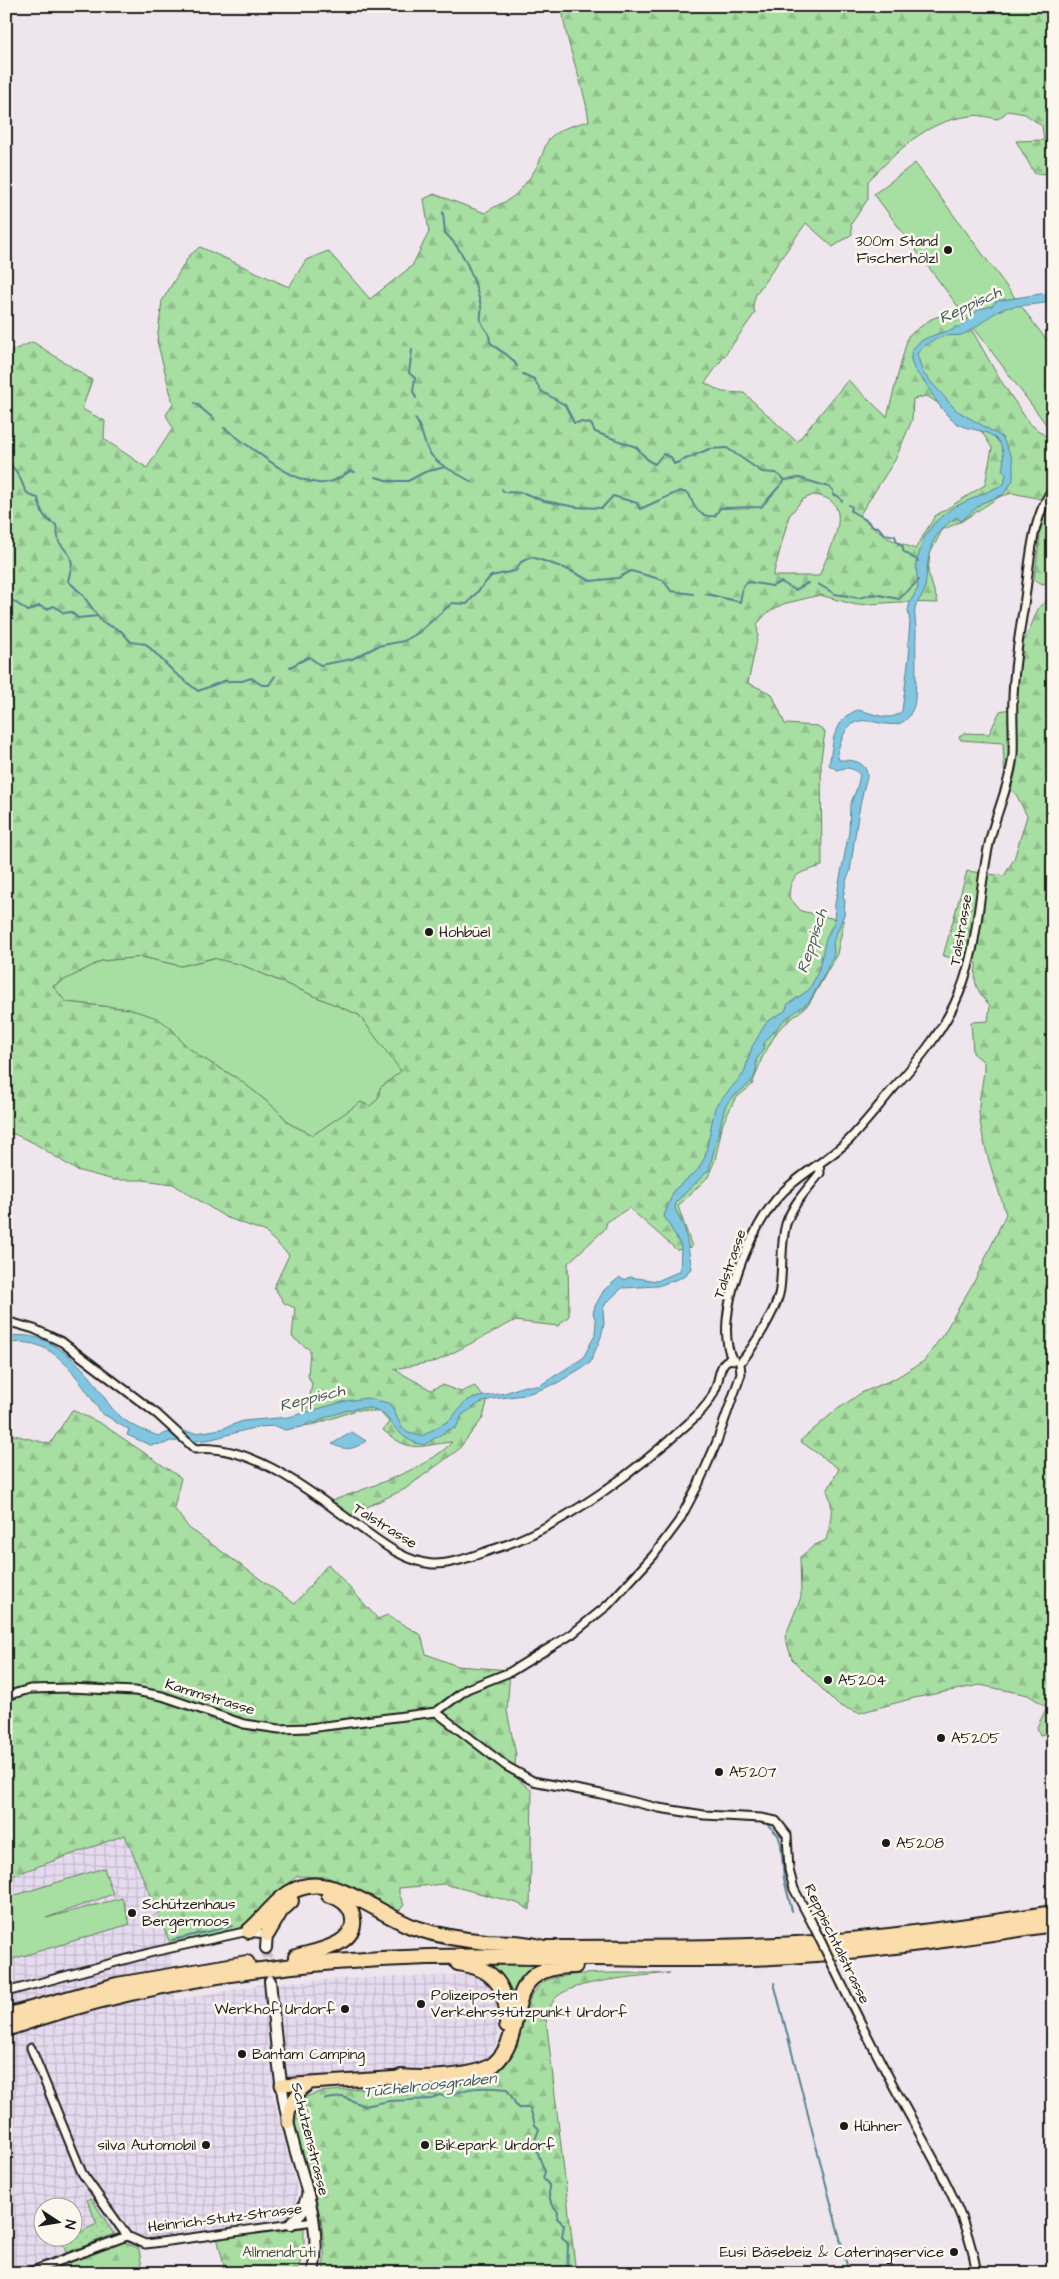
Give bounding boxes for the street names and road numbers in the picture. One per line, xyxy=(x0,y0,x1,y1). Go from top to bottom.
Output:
street label: Talstrasse xyxy=(944,893,978,967)
street label: Talstrasse xyxy=(708,1227,752,1301)
street label: Talstrasse xyxy=(349,1498,421,1554)
street label: Kammstrasse xyxy=(163,1673,257,1721)
street label: Reppischtalstrasse xyxy=(799,1881,875,2007)
street label: Schützenstrasse xyxy=(286,2080,334,2198)
street label: Heinrich-Stutz-Strasse xyxy=(147,2198,303,2238)

